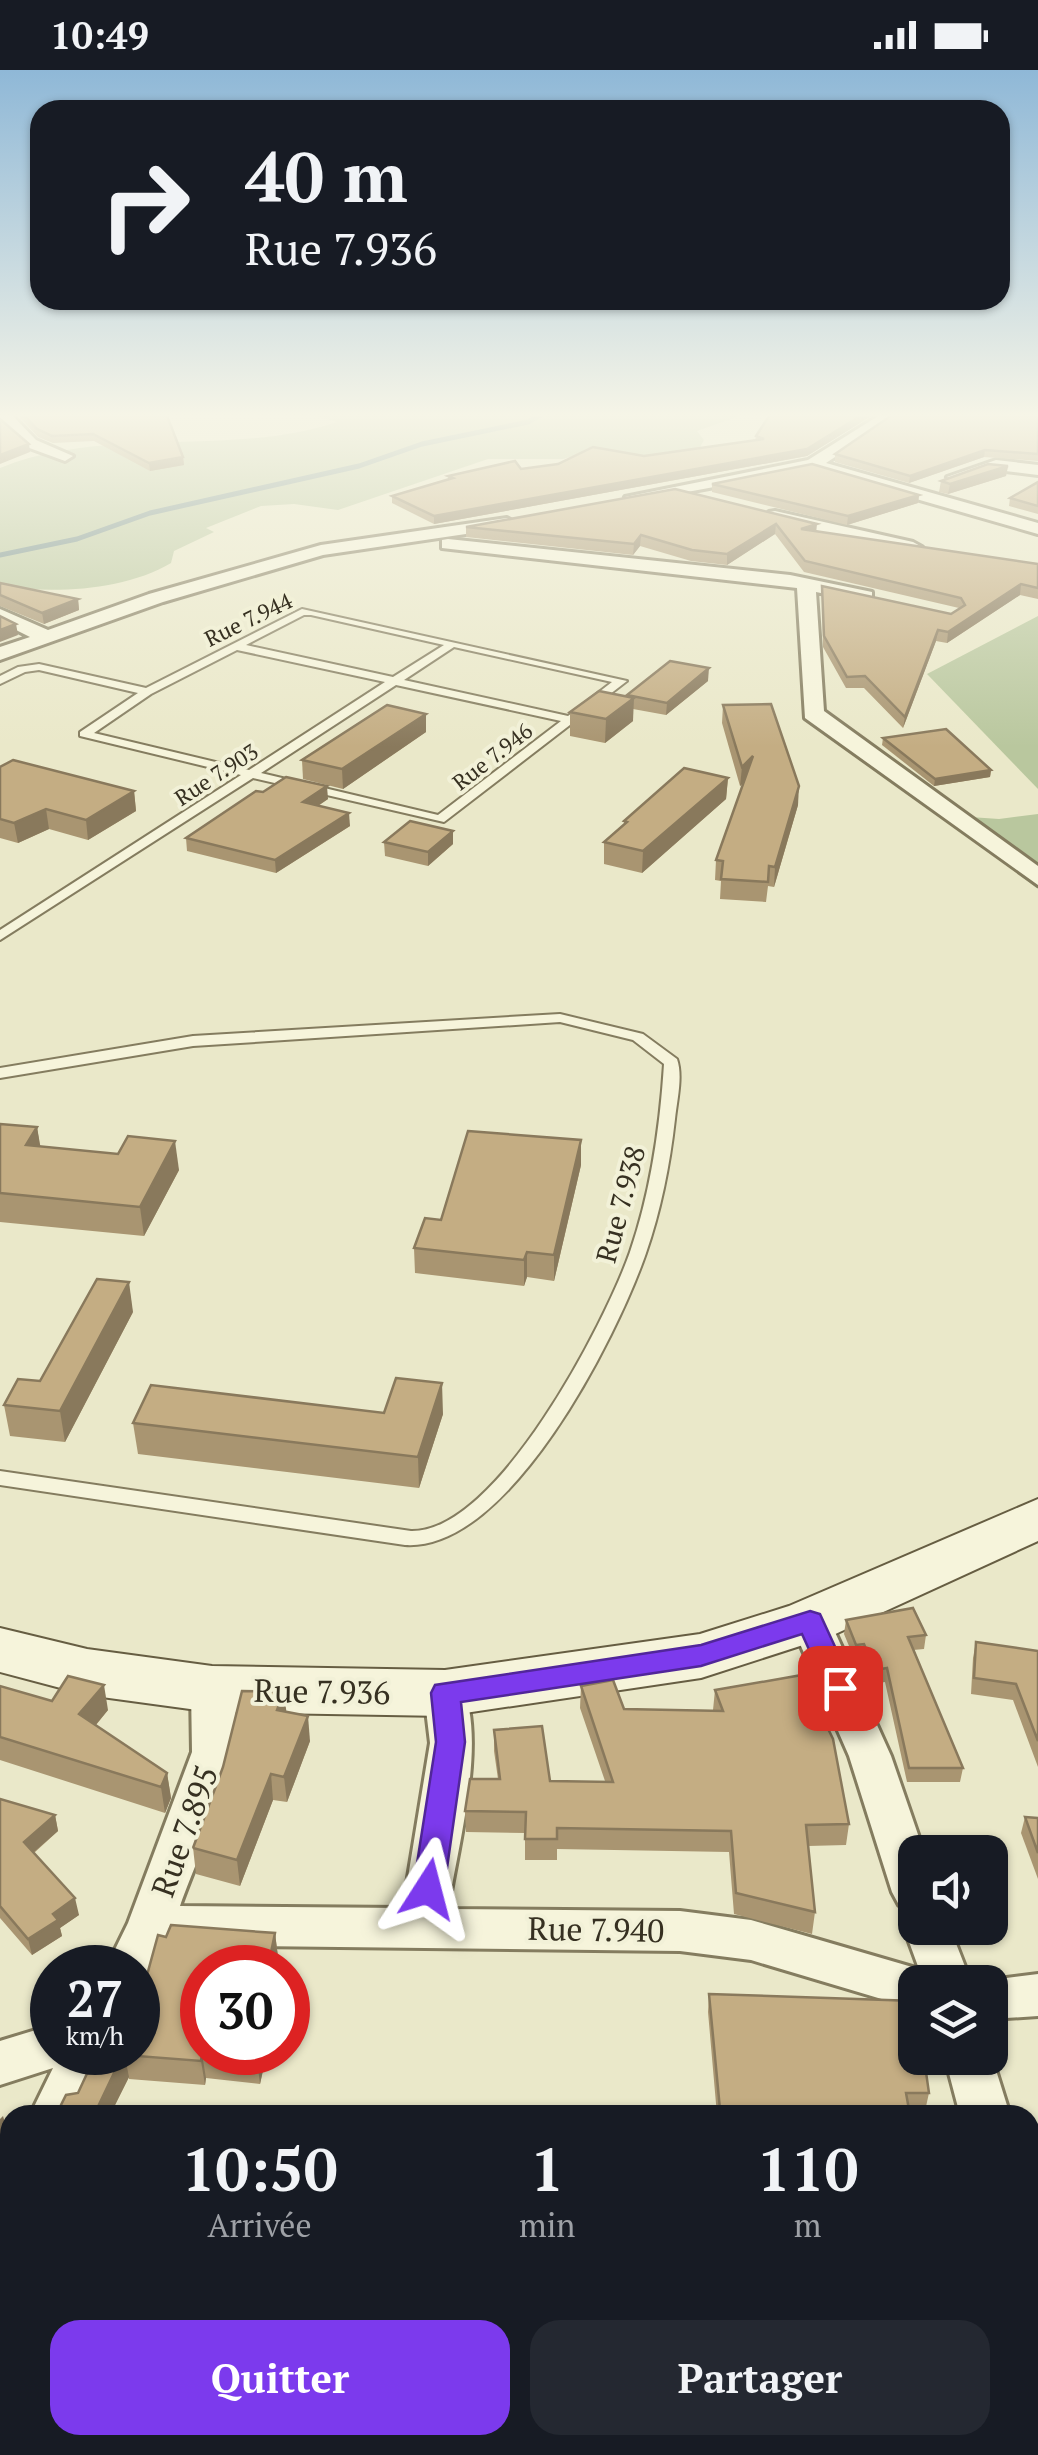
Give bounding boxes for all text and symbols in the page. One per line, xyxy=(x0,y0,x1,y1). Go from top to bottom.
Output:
text: 10:49 xyxy=(50,10,149,60)
text: 40 m xyxy=(245,129,408,222)
icon: right xyxy=(80,140,210,270)
text: Rue 7.936 xyxy=(245,218,437,278)
street label: Rue 7.944 xyxy=(199,585,297,653)
street label: Rue 7.946 xyxy=(446,716,538,796)
street label: Rue 7.903 xyxy=(169,736,263,812)
street label: Rue 7.938 xyxy=(587,1141,653,1267)
pin xyxy=(798,1646,883,1731)
icon: arrive xyxy=(813,1661,868,1716)
street label: Rue 7.936 xyxy=(253,1669,391,1713)
street label: Rue 7.895 xyxy=(141,1760,227,1902)
map controls xyxy=(898,1835,1008,2075)
button: sound xyxy=(898,1835,1008,1945)
position arrow xyxy=(376,1837,480,1941)
street label: Rue 7.940 xyxy=(527,1907,665,1951)
speed limit sign: 30 xyxy=(180,1945,310,2075)
text: 27 xyxy=(67,1965,123,2031)
button: layers xyxy=(898,1965,1008,2075)
text: km/h xyxy=(66,2019,124,2052)
text: 10:50 xyxy=(181,2129,338,2208)
text: 1 xyxy=(530,2129,564,2208)
text: 110 xyxy=(757,2129,859,2208)
text: Arrivée xyxy=(208,2204,312,2246)
text: min xyxy=(519,2204,575,2246)
text: m xyxy=(794,2204,821,2246)
button: Quitter xyxy=(50,2320,510,2435)
button: Partager xyxy=(530,2320,990,2435)

